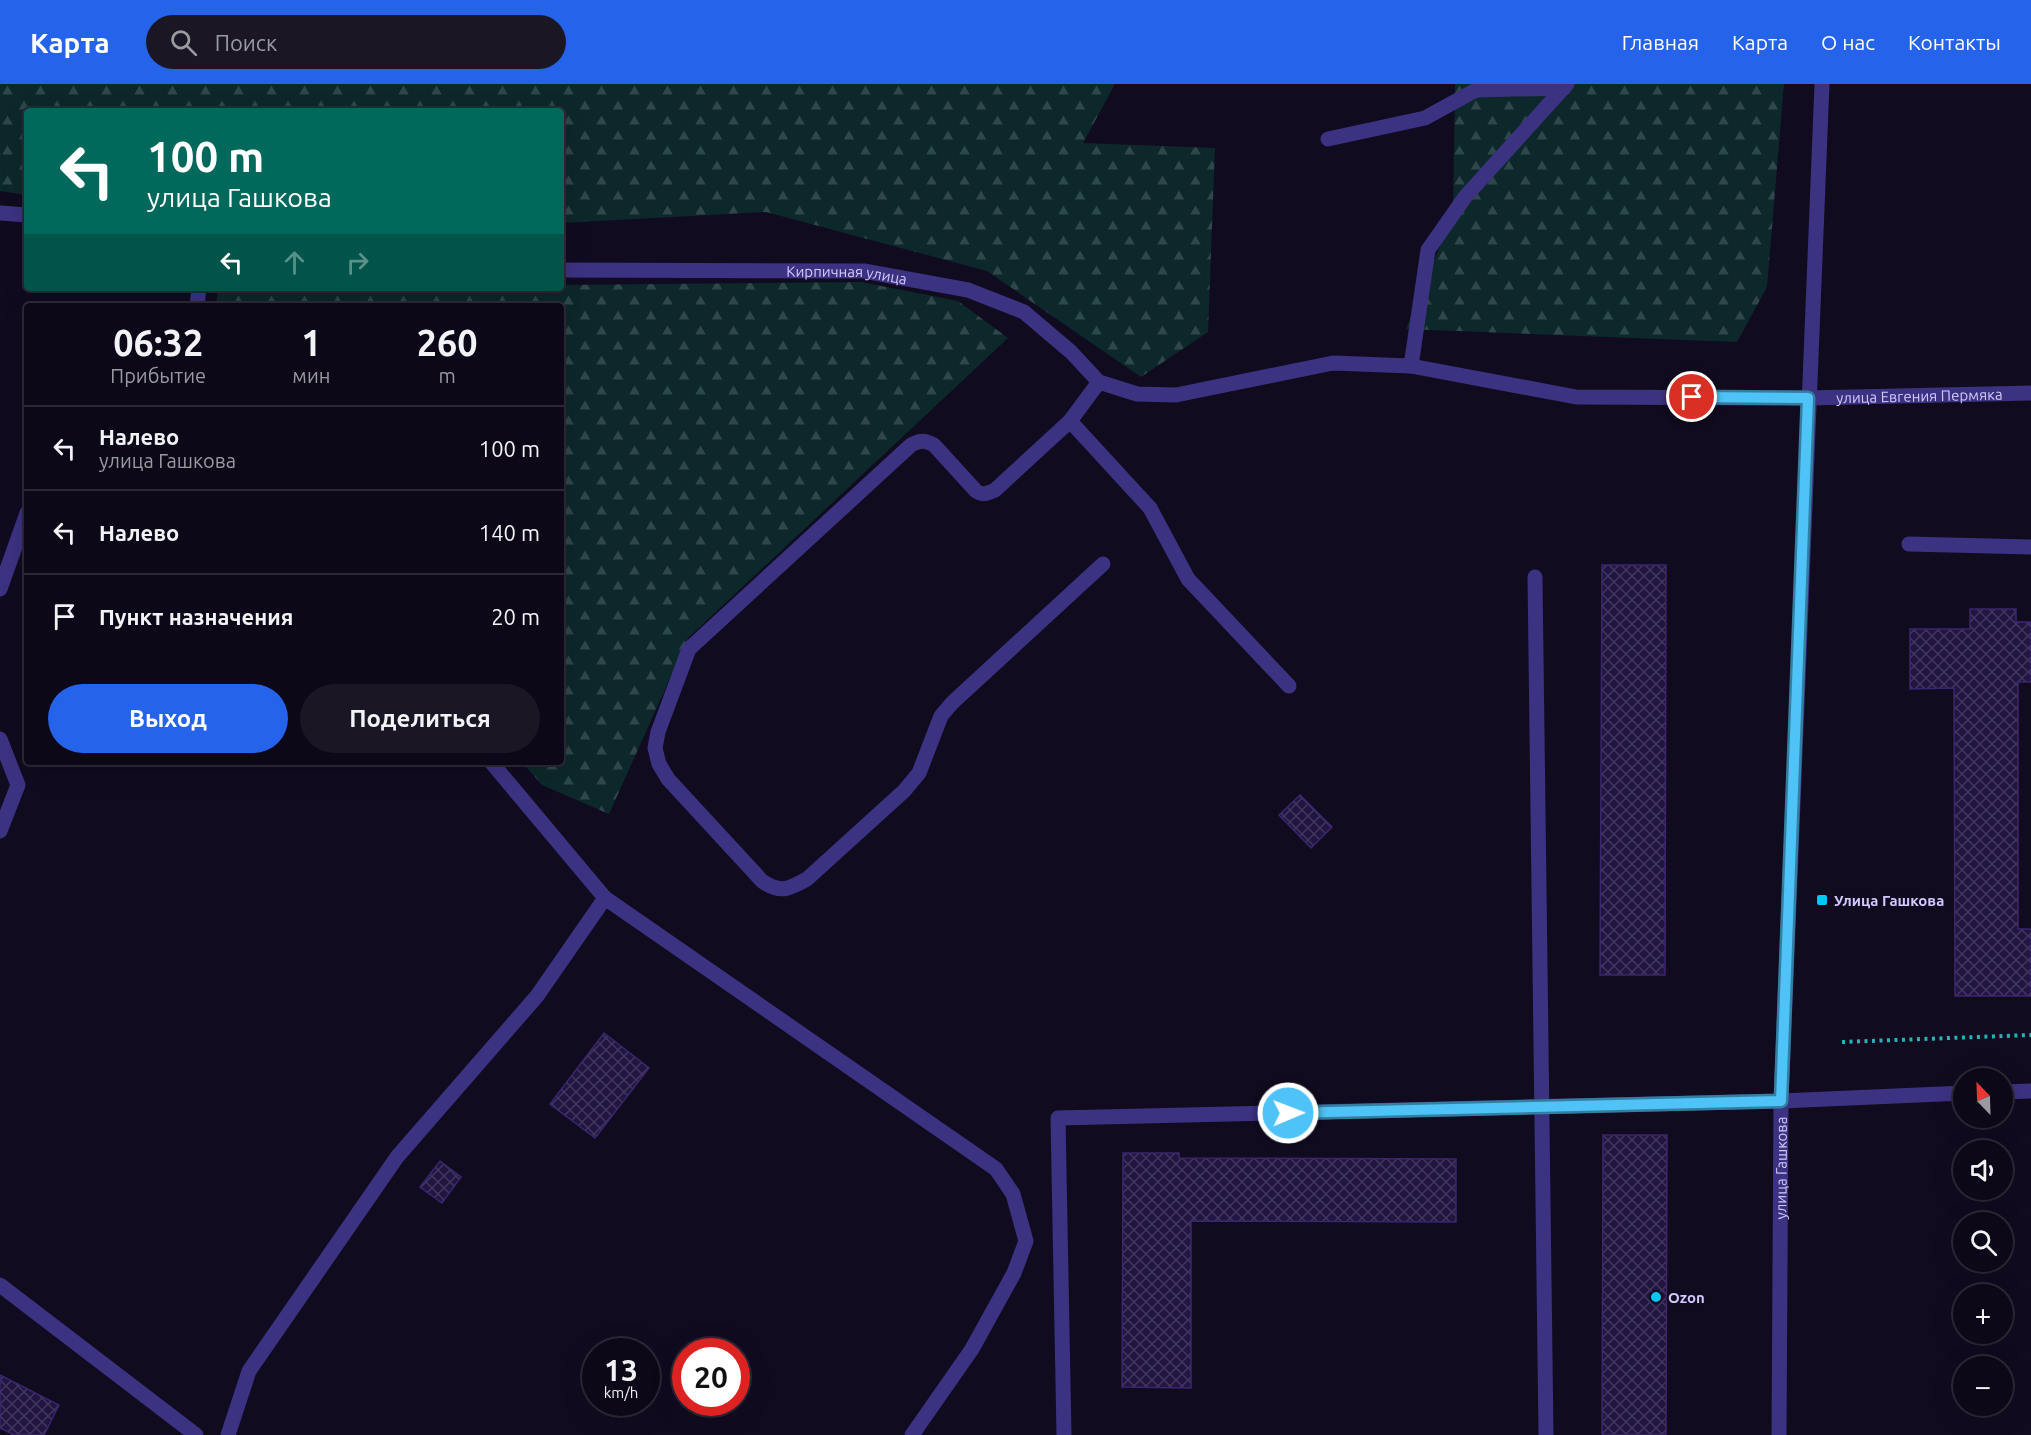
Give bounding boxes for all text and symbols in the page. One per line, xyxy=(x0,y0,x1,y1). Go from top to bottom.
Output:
search box xyxy=(146,15,566,69)
icon: search xyxy=(167,26,200,59)
text: Карта xyxy=(30,27,110,58)
text: Поиск xyxy=(215,30,277,55)
text: Главная xyxy=(1622,30,1699,54)
text: Карта xyxy=(1732,30,1788,54)
text: О нас xyxy=(1821,30,1875,54)
text: Контакты xyxy=(1908,30,2001,54)
icon: left xyxy=(48,132,126,210)
text: 100 m xyxy=(147,133,264,180)
text: улица Гашкова xyxy=(147,182,332,212)
icon: left xyxy=(215,246,248,279)
icon: ahead xyxy=(278,246,311,279)
icon: right xyxy=(341,246,374,279)
street label: Кирпичная улица xyxy=(786,262,908,287)
text: 06:32 xyxy=(113,322,203,363)
text: 1 xyxy=(301,322,322,363)
text: 260 xyxy=(417,322,478,363)
text: Прибытие xyxy=(110,364,206,387)
text: мин xyxy=(292,364,330,387)
text: m xyxy=(439,364,456,387)
pin xyxy=(1666,371,1717,422)
icon: arrive xyxy=(1675,380,1708,413)
street label: улица Евгения Пермяка xyxy=(1836,385,2003,406)
text: Налево xyxy=(99,424,179,449)
icon: left xyxy=(48,432,81,465)
text: 100 m xyxy=(479,436,540,461)
text: улица Гашкова xyxy=(99,449,236,472)
icon: left xyxy=(48,516,81,549)
text: Налево xyxy=(99,520,179,545)
text: 140 m xyxy=(479,520,540,545)
icon: arrive xyxy=(48,600,81,633)
text: Пункт назначения xyxy=(99,604,293,629)
text: 20 m xyxy=(491,604,540,629)
button: Выход xyxy=(48,684,288,753)
button: Поделиться xyxy=(300,684,540,753)
place label: Улица Гашкова xyxy=(1834,892,1944,909)
marker: Улица Гашкова xyxy=(1815,893,1829,907)
north arrow xyxy=(1953,1068,2013,1128)
map controls xyxy=(1953,1068,2013,1416)
position arrow xyxy=(1256,1081,1320,1145)
street label: улица Гашкова xyxy=(1772,1117,1789,1219)
button: sound xyxy=(1953,1140,2013,1200)
button: search xyxy=(1953,1212,2013,1272)
button: + xyxy=(1953,1284,2013,1344)
place label: Ozon xyxy=(1668,1289,1705,1306)
marker: Ozon xyxy=(1649,1290,1663,1304)
speed limit sign: 20 xyxy=(672,1338,750,1416)
text: 13 xyxy=(604,1353,638,1387)
button: − xyxy=(1953,1356,2013,1416)
text: km/h xyxy=(604,1384,638,1401)

